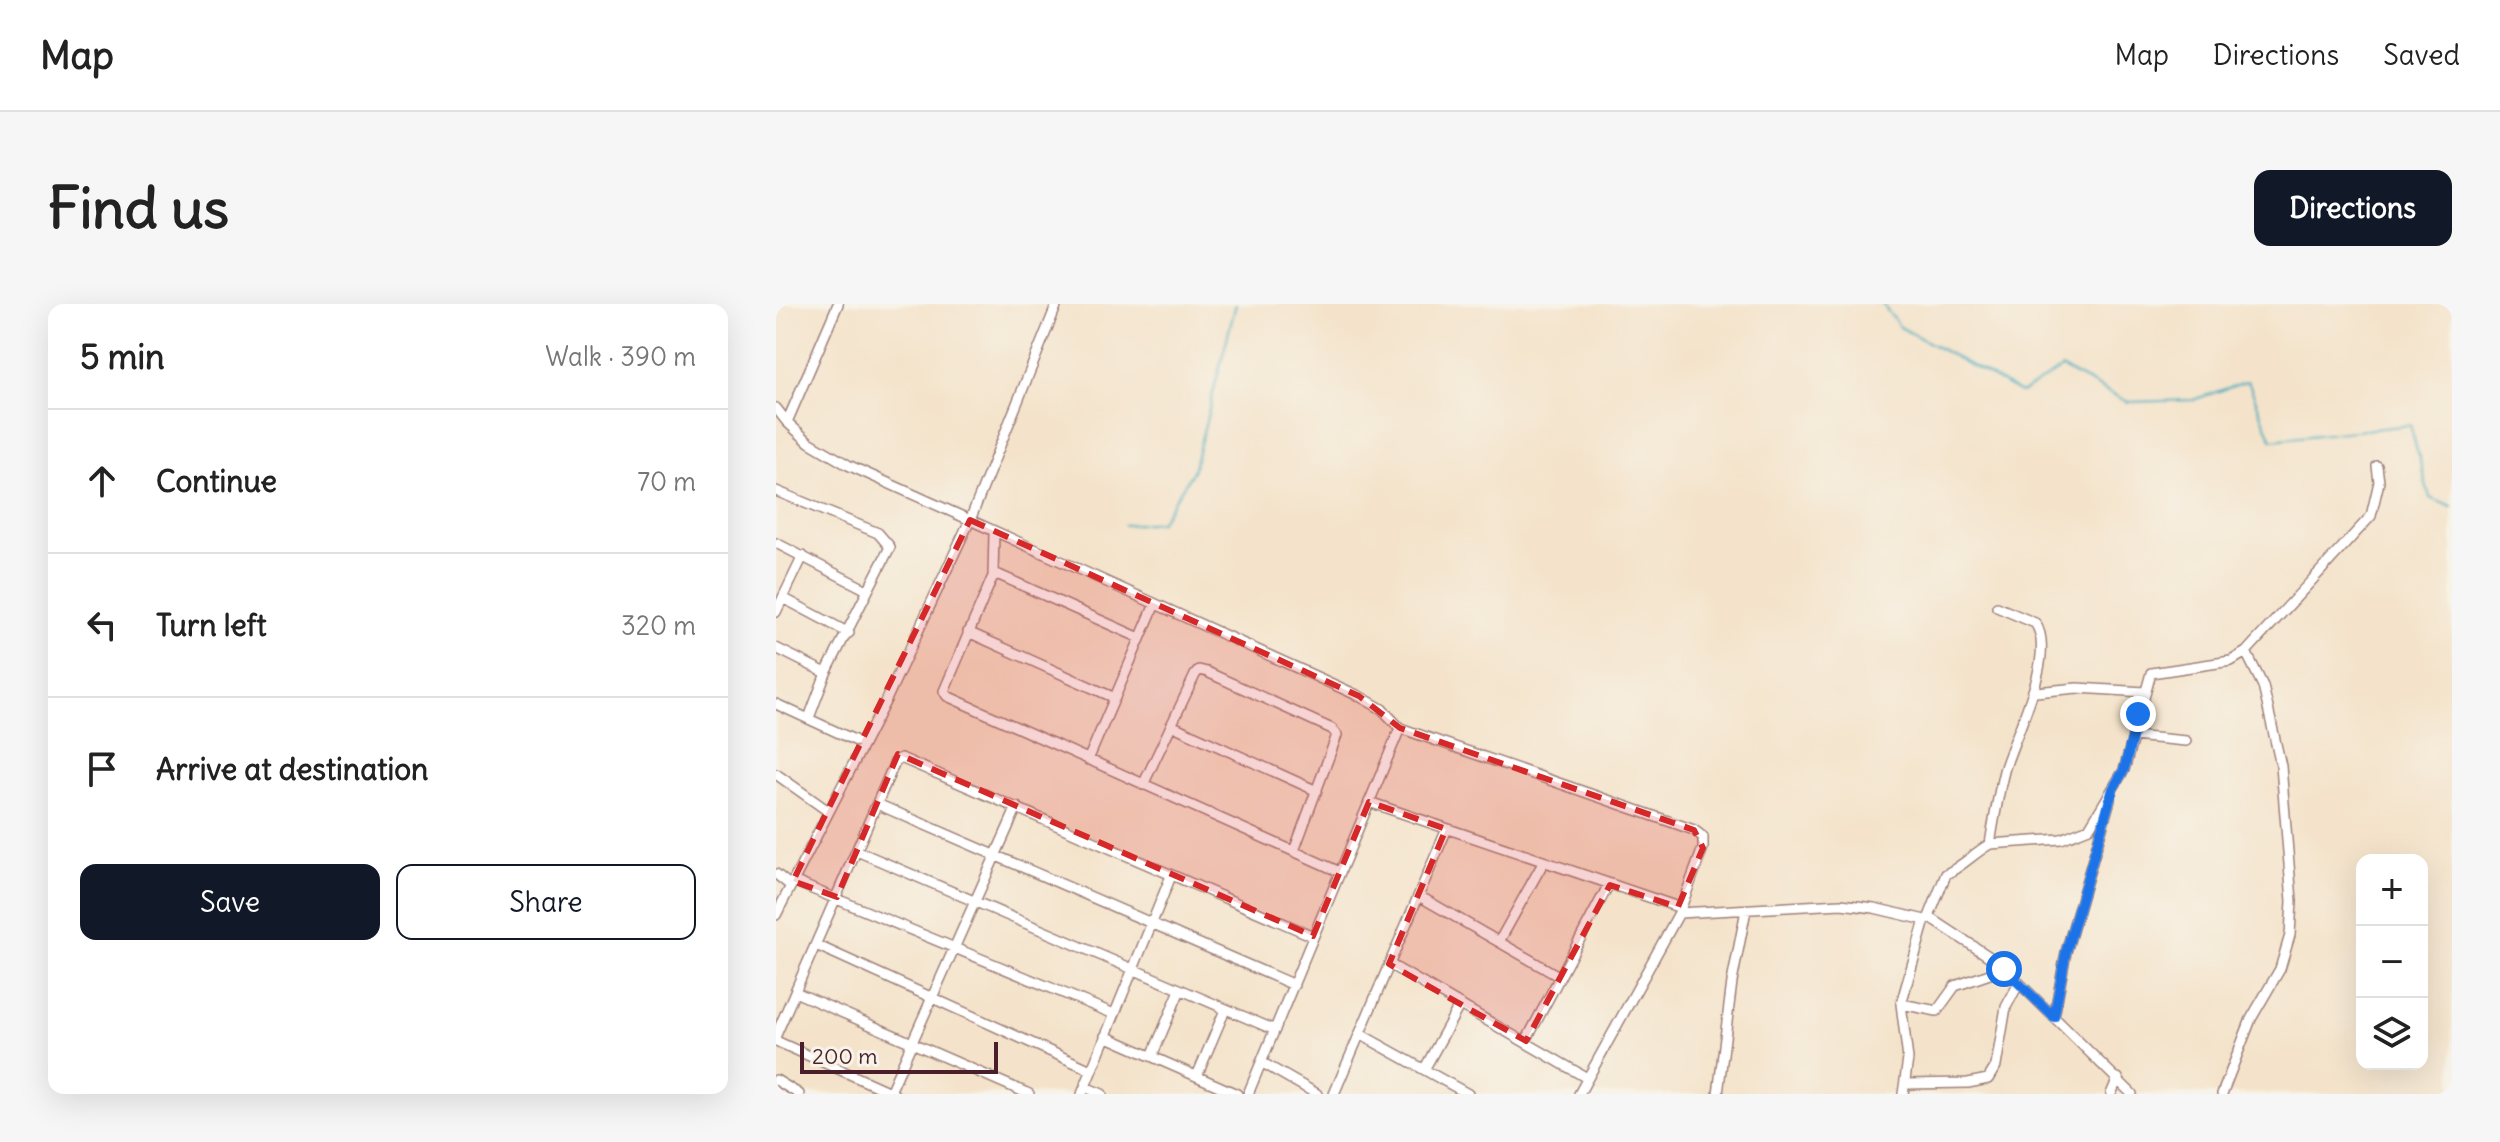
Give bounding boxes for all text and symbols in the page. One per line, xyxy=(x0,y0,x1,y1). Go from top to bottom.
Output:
text: Map xyxy=(40,32,114,79)
text: Map xyxy=(2114,37,2169,73)
text: Directions xyxy=(2213,37,2339,73)
text: Saved xyxy=(2383,37,2460,73)
button: Directions xyxy=(2254,170,2452,246)
text: Find us xyxy=(48,173,229,243)
text: 5 min xyxy=(80,335,165,378)
text: Walk · 390 m xyxy=(545,340,696,373)
icon: ahead xyxy=(80,459,124,503)
text: Continue xyxy=(156,462,277,500)
text: 70 m xyxy=(637,465,696,498)
icon: left xyxy=(80,603,124,647)
text: Turn left xyxy=(156,606,267,644)
text: 320 m xyxy=(621,609,696,642)
route end xyxy=(2120,696,2156,732)
icon: arrive xyxy=(80,747,124,791)
text: Arrive at destination xyxy=(156,750,428,788)
map controls xyxy=(2356,854,2428,1070)
button: + xyxy=(2356,854,2428,926)
button: Save xyxy=(80,864,380,940)
button: Share xyxy=(396,864,696,940)
button: − xyxy=(2356,926,2428,998)
route start xyxy=(1986,951,2022,987)
button: layers xyxy=(2356,998,2428,1070)
scale bar xyxy=(800,1038,998,1074)
text: 200 m xyxy=(812,1042,878,1070)

